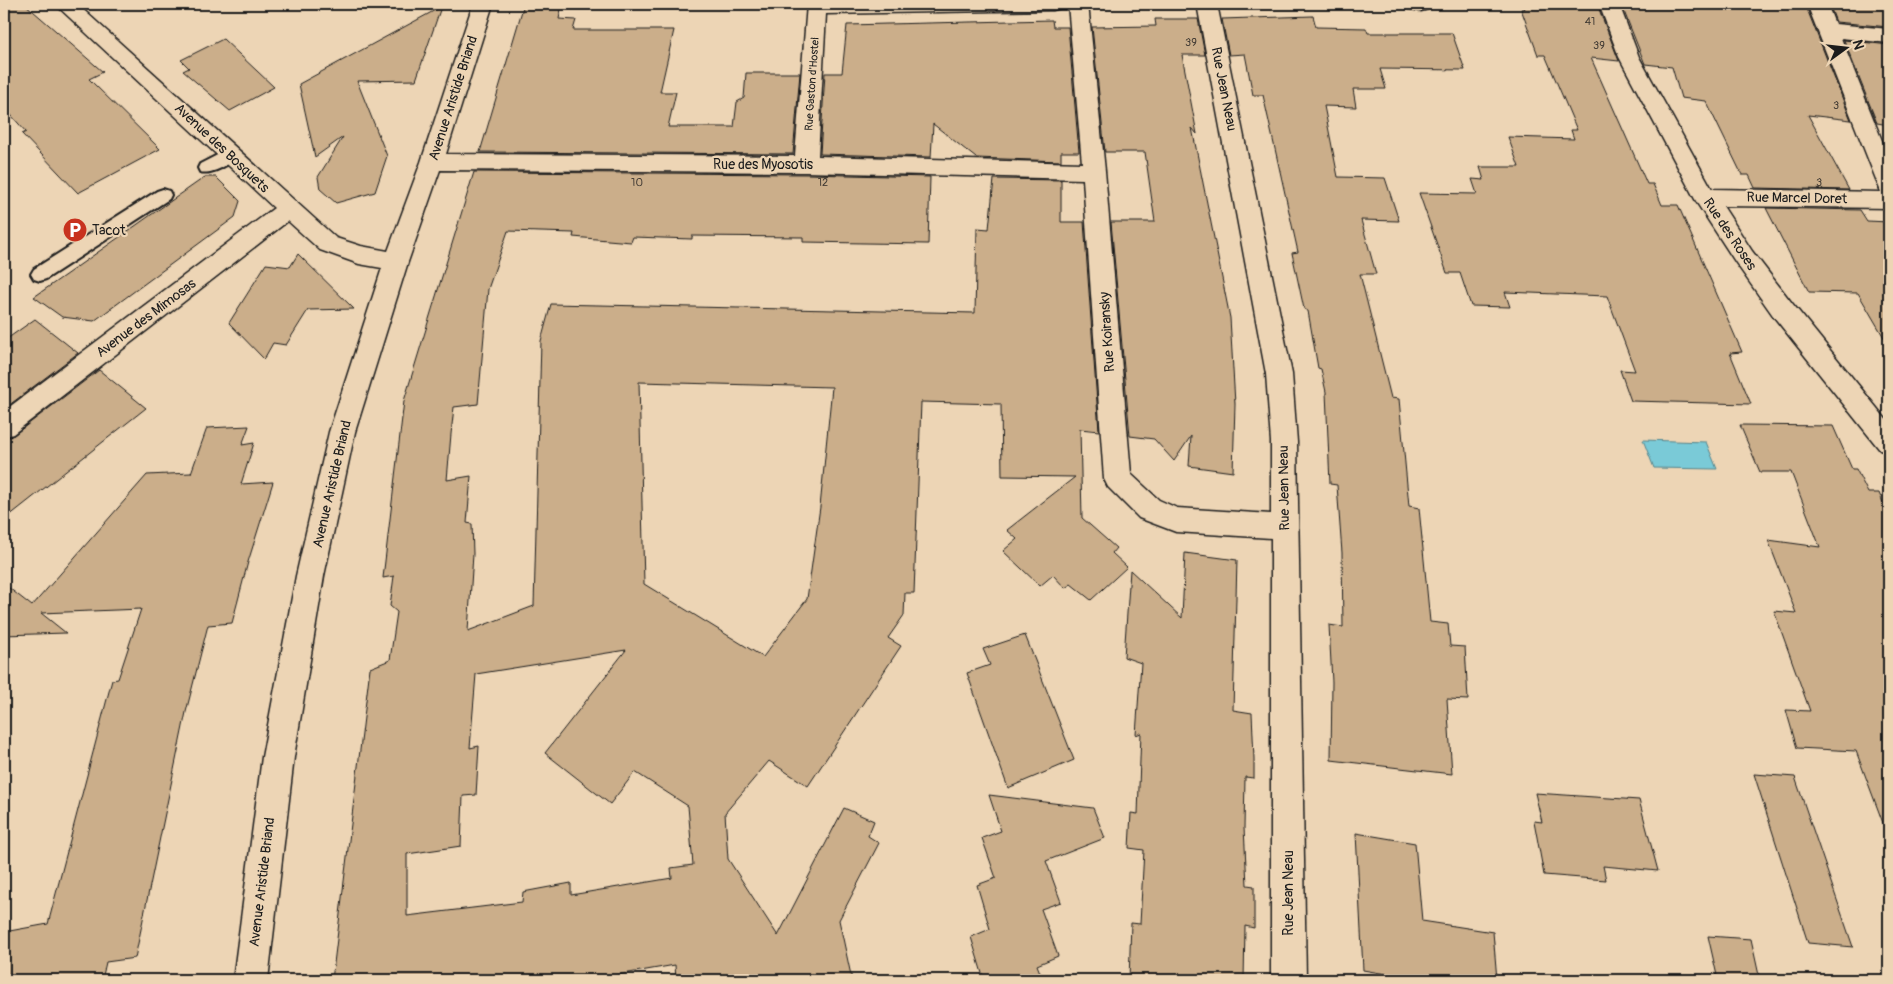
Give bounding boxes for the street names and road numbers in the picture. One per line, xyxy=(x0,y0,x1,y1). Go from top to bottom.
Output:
street label: Avenue Aristide Briand xyxy=(425,33,481,163)
street label: Rue Gaston d'Hostel xyxy=(802,37,822,131)
street label: Rue Jean Neau xyxy=(1208,45,1240,133)
street label: Avenue des Bosquets xyxy=(171,100,273,197)
street label: Rue des Myosotis xyxy=(713,156,814,173)
street label: Rue Marcel Doret xyxy=(1747,189,1848,207)
street label: Rue des Roses xyxy=(1700,195,1761,274)
street label: Avenue des Mimosas xyxy=(93,275,200,361)
street label: Rue Koiransky xyxy=(1096,291,1118,373)
street label: Avenue Aristide Briand xyxy=(309,418,355,549)
street label: Rue Jean Neau xyxy=(1275,445,1293,531)
street label: Avenue Aristide Briand xyxy=(246,816,278,948)
street label: Rue Jean Neau xyxy=(1280,850,1297,936)

